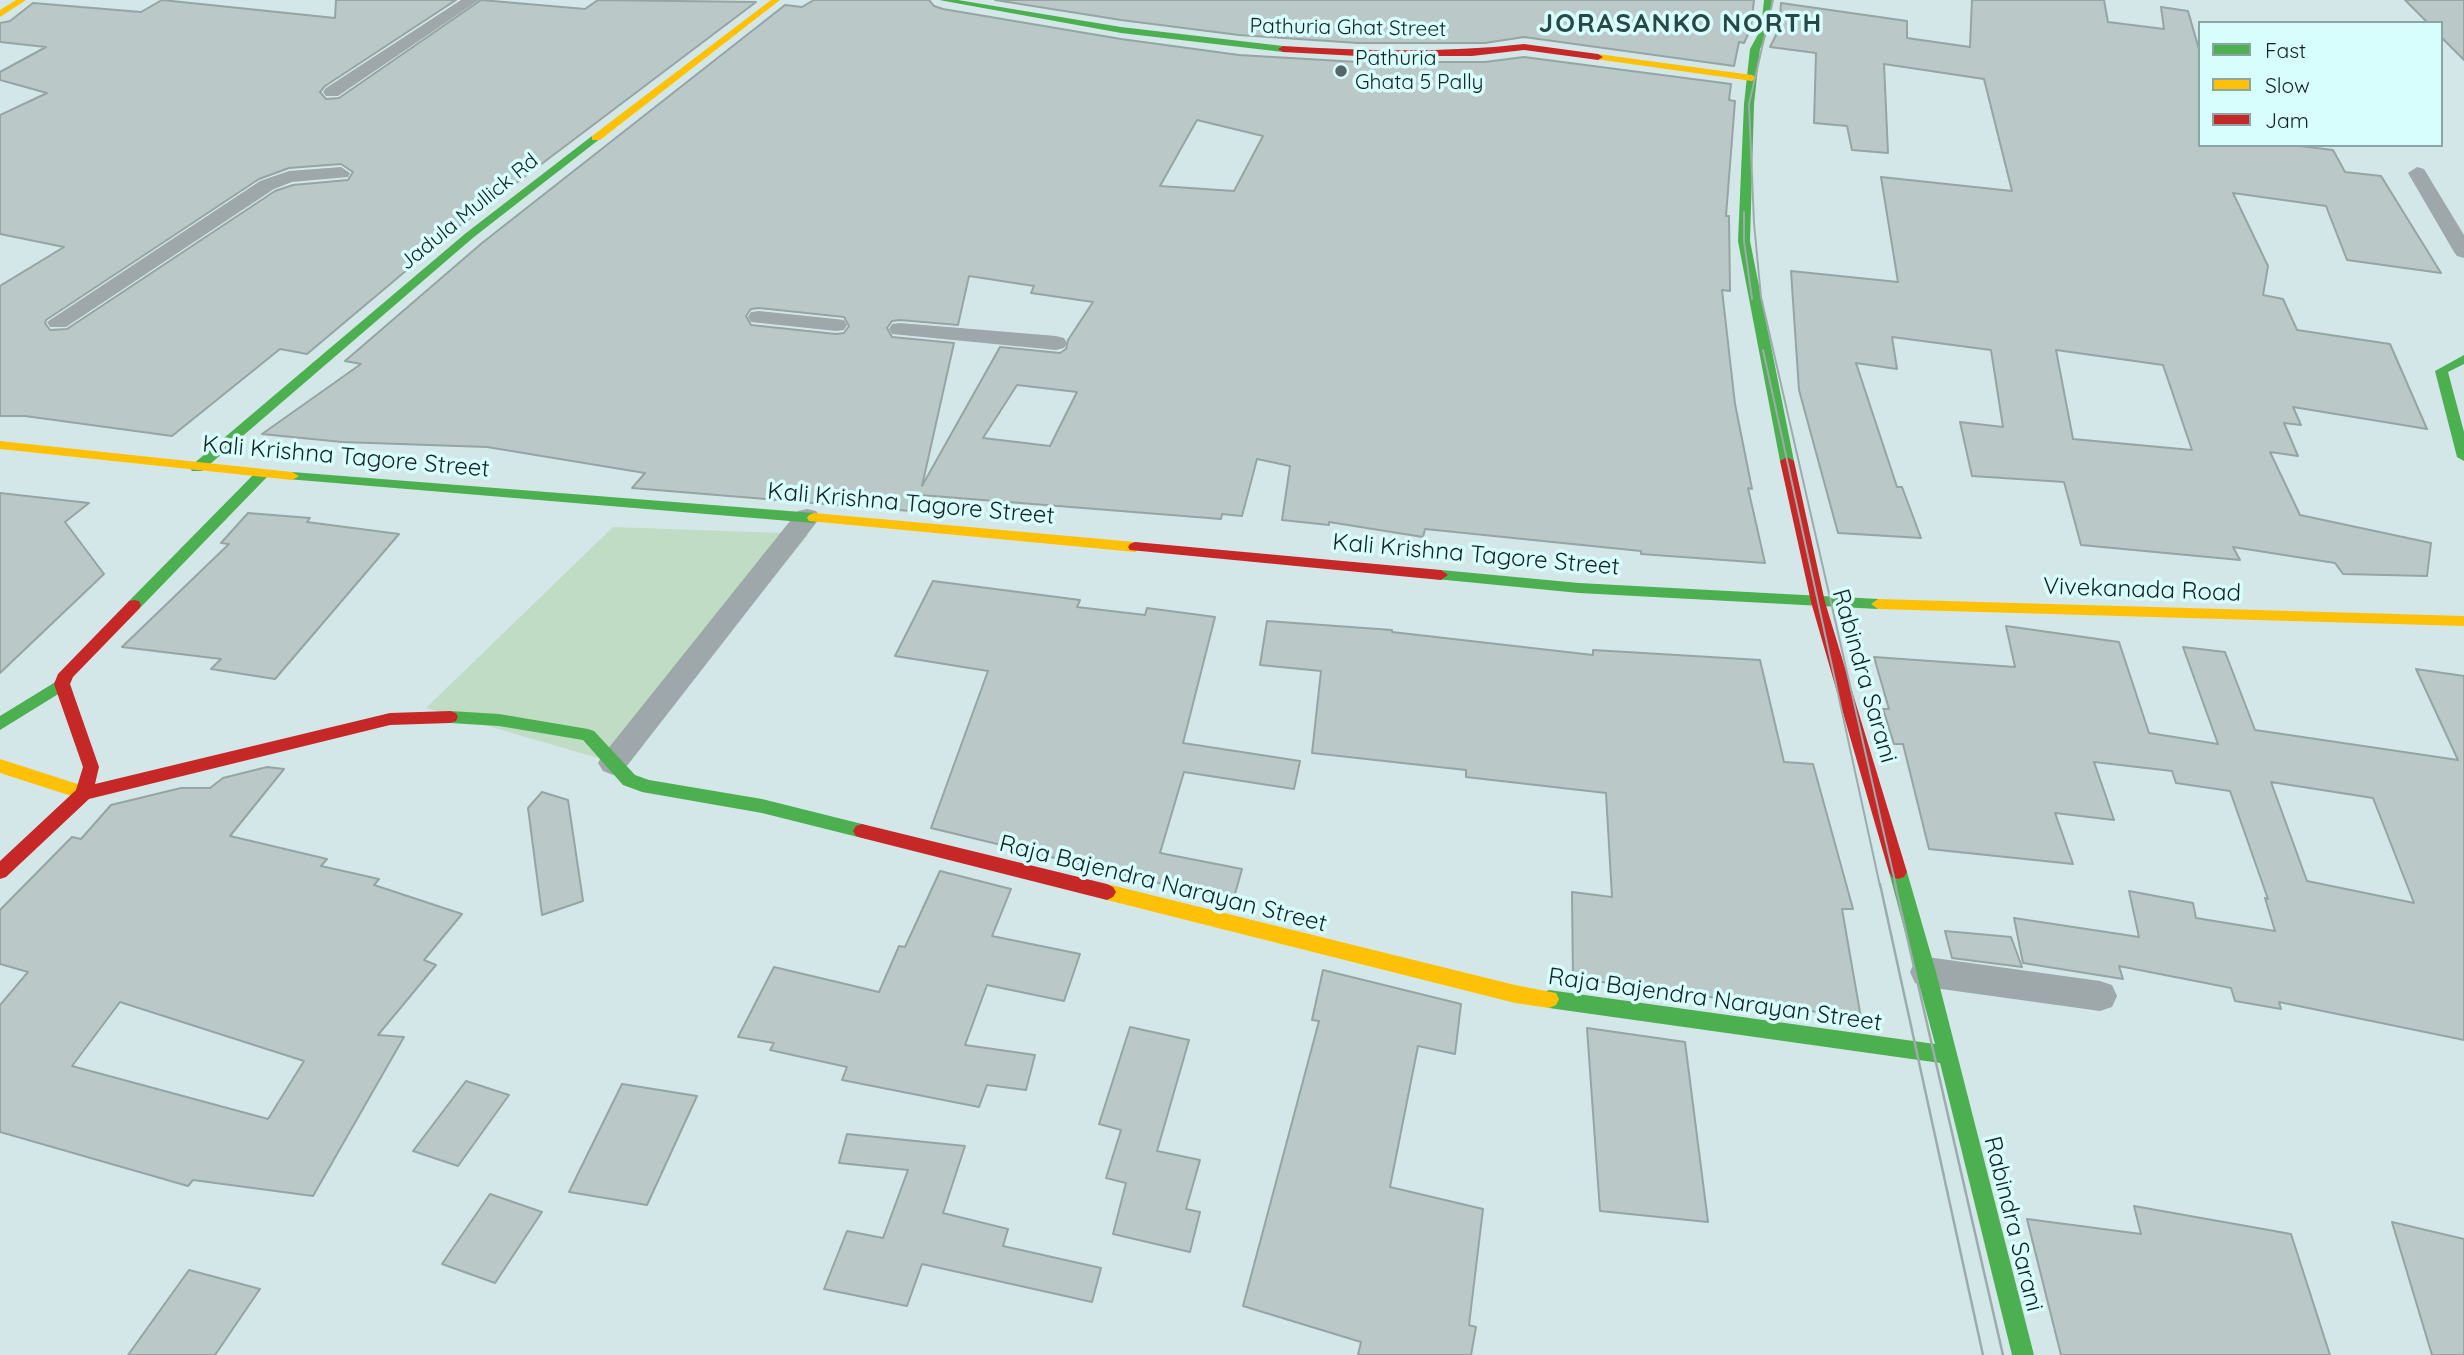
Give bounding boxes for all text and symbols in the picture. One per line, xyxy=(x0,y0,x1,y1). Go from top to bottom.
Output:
district label: JORASANKO NORTH xyxy=(1541,8,1821,40)
street label: Pathuria Ghat Street xyxy=(1249,14,1447,42)
legend xyxy=(2198,21,2443,147)
text: Fast xyxy=(2265,37,2306,63)
place label: Pathuria Ghata 5 Pally xyxy=(1355,46,1483,96)
marker: Pathuria Ghata 5 Pally xyxy=(1333,63,1349,79)
text: Slow xyxy=(2265,72,2310,98)
text: Jam xyxy=(2265,107,2309,133)
street label: Jadula Mullick Rd xyxy=(395,148,543,276)
street label: Kali Krishna Tagore Street xyxy=(201,430,491,484)
street label: Kali Krishna Tagore Street xyxy=(766,477,1056,531)
street label: Kali Krishna Tagore Street xyxy=(1331,528,1621,582)
street label: Vivekanada Road xyxy=(2042,572,2242,608)
street label: Rabindra Sarani xyxy=(1825,586,1903,766)
street label: Raja Bajendra Narayan Street xyxy=(996,829,1330,939)
street label: Raja Bajendra Narayan Street xyxy=(1546,962,1884,1038)
street label: Rabindra Sarani xyxy=(1977,1133,2049,1315)

